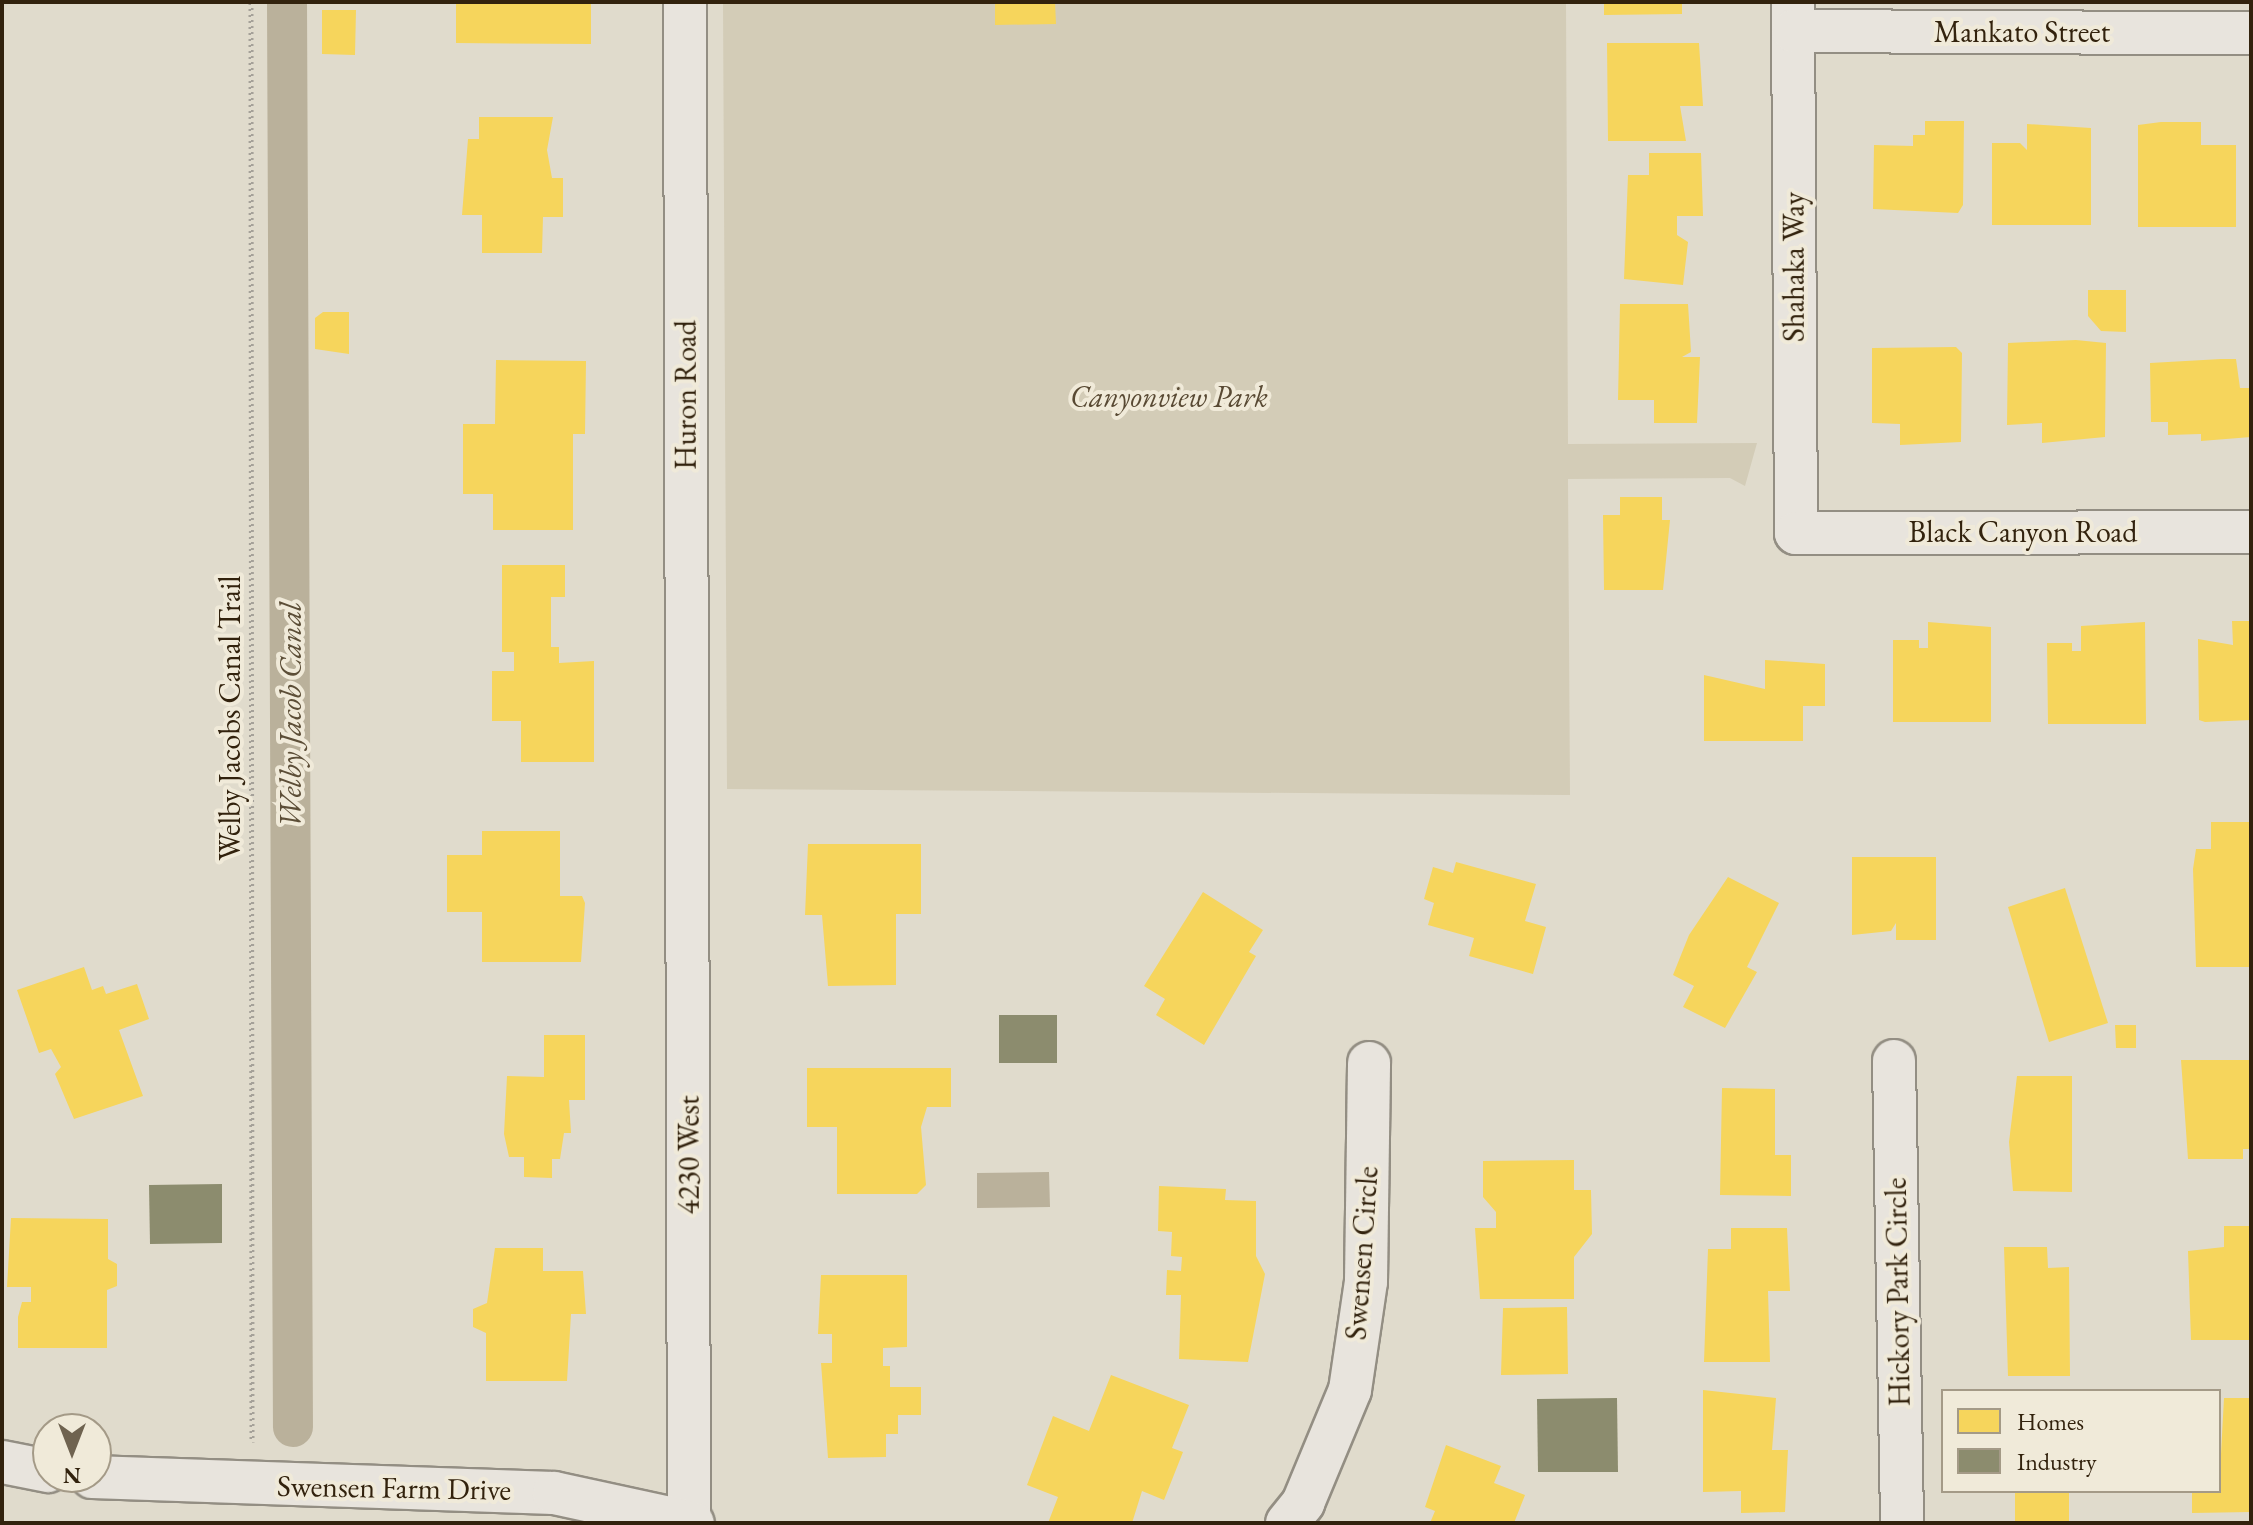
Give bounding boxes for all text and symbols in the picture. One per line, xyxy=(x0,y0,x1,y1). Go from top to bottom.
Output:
street label: Mankato Street xyxy=(1934,14,2110,50)
street label: Shahaka Way xyxy=(1776,192,1812,342)
street label: Huron Road xyxy=(668,320,704,470)
park label: Canyonview Park xyxy=(1070,379,1268,415)
street label: Black Canyon Road xyxy=(1909,514,2137,550)
street label: Welby Jacobs Canal Trail xyxy=(212,576,248,860)
water label: Welby Jacob Canal xyxy=(271,602,309,828)
street label: 4230 West xyxy=(671,1096,707,1214)
street label: Swensen Circle xyxy=(1338,1165,1386,1341)
street label: Hickory Park Circle xyxy=(1878,1177,1918,1407)
legend xyxy=(1941,1389,2221,1493)
text: Homes xyxy=(2017,1406,2084,1437)
north arrow xyxy=(32,1413,112,1493)
text: Industry xyxy=(2017,1446,2096,1477)
text: N xyxy=(63,1461,81,1490)
street label: Swensen Farm Drive xyxy=(277,1468,511,1508)

